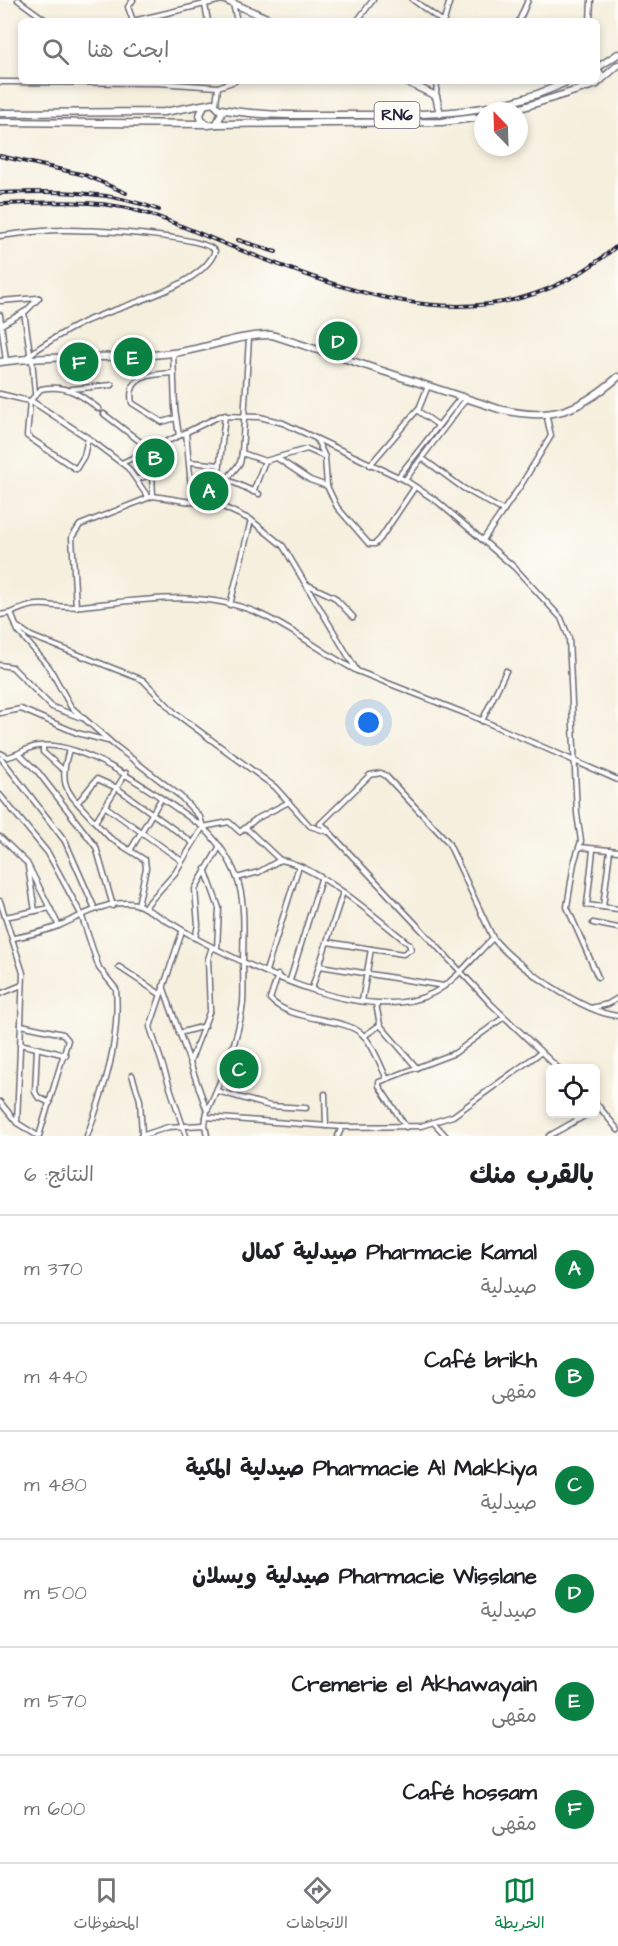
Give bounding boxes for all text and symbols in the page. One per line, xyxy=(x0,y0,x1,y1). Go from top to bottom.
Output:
search box xyxy=(18,18,600,84)
icon: search xyxy=(39,35,72,68)
text: ابحث هنا xyxy=(87,35,169,66)
road number: RN6 xyxy=(374,102,420,128)
north arrow xyxy=(474,102,528,156)
pin: D xyxy=(318,318,358,364)
pin: E xyxy=(114,334,152,380)
pin: F xyxy=(60,340,98,385)
pin: B xyxy=(136,436,174,480)
pin: A xyxy=(190,468,228,514)
your location xyxy=(354,708,383,737)
pin: C xyxy=(220,1046,258,1092)
map controls xyxy=(546,1064,600,1118)
button: locate xyxy=(546,1064,600,1118)
text: بالقرب منك xyxy=(470,1157,594,1193)
text: النتائج: 6 xyxy=(24,1161,94,1189)
text: Pharmacie Kamal صيدلية كمال xyxy=(241,1237,537,1268)
text: 370 m xyxy=(24,1255,83,1283)
text: A xyxy=(568,1255,581,1283)
text: صيدلية xyxy=(481,1273,537,1301)
text: Café brikh xyxy=(424,1345,537,1376)
text: 440 m xyxy=(24,1363,87,1391)
text: B xyxy=(567,1363,582,1391)
text: مقهى xyxy=(491,1378,537,1406)
text: Pharmacie Al Makkiya صيدلية المكية xyxy=(185,1453,537,1484)
text: 480 m xyxy=(24,1471,87,1499)
text: C xyxy=(567,1471,582,1499)
text: صيدلية xyxy=(481,1489,537,1517)
text: Pharmacie Wisslane صيدلية ويسلان xyxy=(192,1561,537,1592)
text: 500 m xyxy=(24,1579,87,1607)
text: D xyxy=(568,1579,581,1607)
text: صيدلية xyxy=(481,1597,537,1625)
text: Cremerie el Akhawayain xyxy=(292,1669,537,1700)
text: 570 m xyxy=(24,1687,87,1715)
text: E xyxy=(569,1687,580,1715)
text: مقهى xyxy=(491,1702,537,1730)
text: Café hossam xyxy=(403,1777,537,1808)
text: 600 m xyxy=(24,1795,85,1823)
text: F xyxy=(568,1795,581,1823)
text: مقهى xyxy=(491,1810,537,1838)
tab: المحفوظات xyxy=(73,1874,139,1937)
tab: الاتجاهات xyxy=(286,1874,348,1937)
tab: الخريطة xyxy=(495,1874,545,1937)

